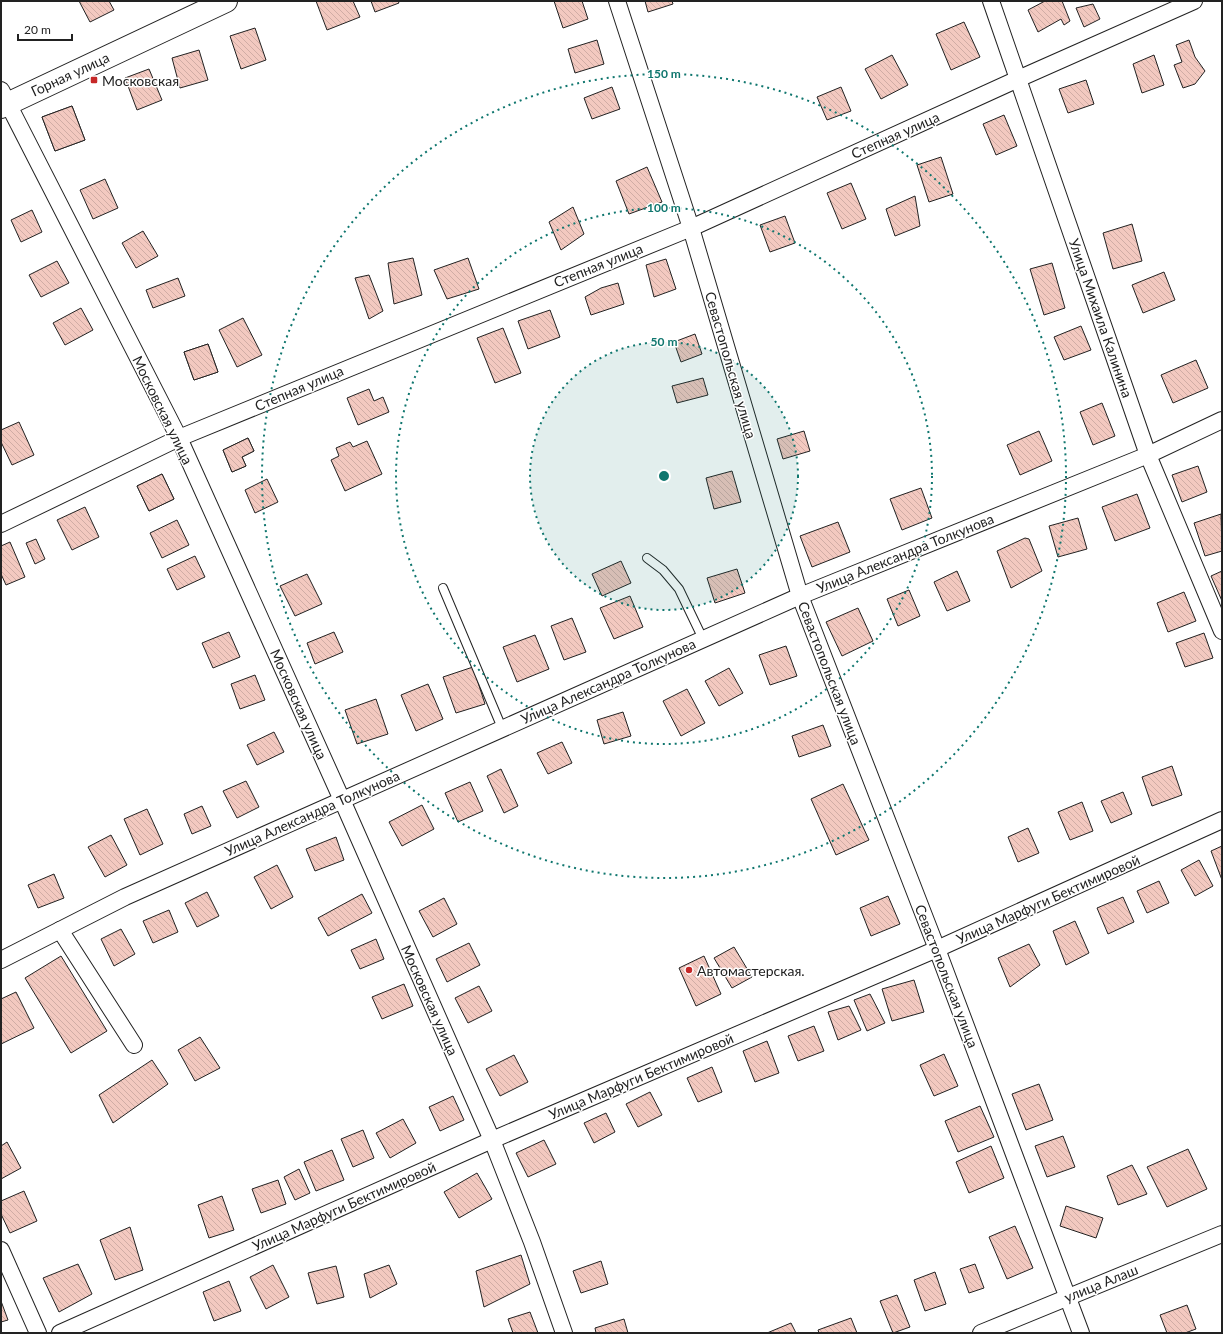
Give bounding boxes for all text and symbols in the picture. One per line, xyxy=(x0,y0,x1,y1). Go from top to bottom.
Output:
scale bar xyxy=(18,16,72,42)
text: 20 m xyxy=(24,22,51,37)
street label: Горная улица xyxy=(28,48,112,100)
text: 150 m xyxy=(647,66,681,81)
place label: Московская xyxy=(102,72,179,89)
marker: Московская xyxy=(89,75,99,85)
street label: Степная улица xyxy=(848,108,942,162)
text: 100 m xyxy=(647,200,681,215)
street label: Улица Михаила Калинина xyxy=(1066,236,1136,400)
street label: Степная улица xyxy=(551,239,645,291)
street label: Севастопольская улица xyxy=(702,290,760,440)
text: 50 m xyxy=(651,334,677,349)
street label: Московская улица xyxy=(129,353,197,467)
street label: Степная улица xyxy=(252,362,346,414)
centre of rings xyxy=(657,469,671,483)
street label: Улица Александра Толкунова xyxy=(814,510,996,596)
street label: Севастопольская улица xyxy=(795,599,865,747)
street label: Улица Александра Толкунова xyxy=(518,635,698,727)
street label: Московская улица xyxy=(267,646,331,762)
street label: Улица Александра Толкунова xyxy=(222,767,402,859)
street label: Улица Марфуги Бектимировой xyxy=(954,851,1142,947)
street label: Севастопольская улица xyxy=(912,902,982,1050)
street label: Московская улица xyxy=(398,942,462,1058)
place label: Автомастерская. xyxy=(697,962,805,979)
marker: Автомастерская. xyxy=(684,965,694,975)
street label: Улица Марфуги Бектимировой xyxy=(546,1029,736,1123)
street label: Улица Марфуги Бектимировой xyxy=(250,1158,438,1254)
street label: улица Алаш xyxy=(1062,1260,1140,1306)

